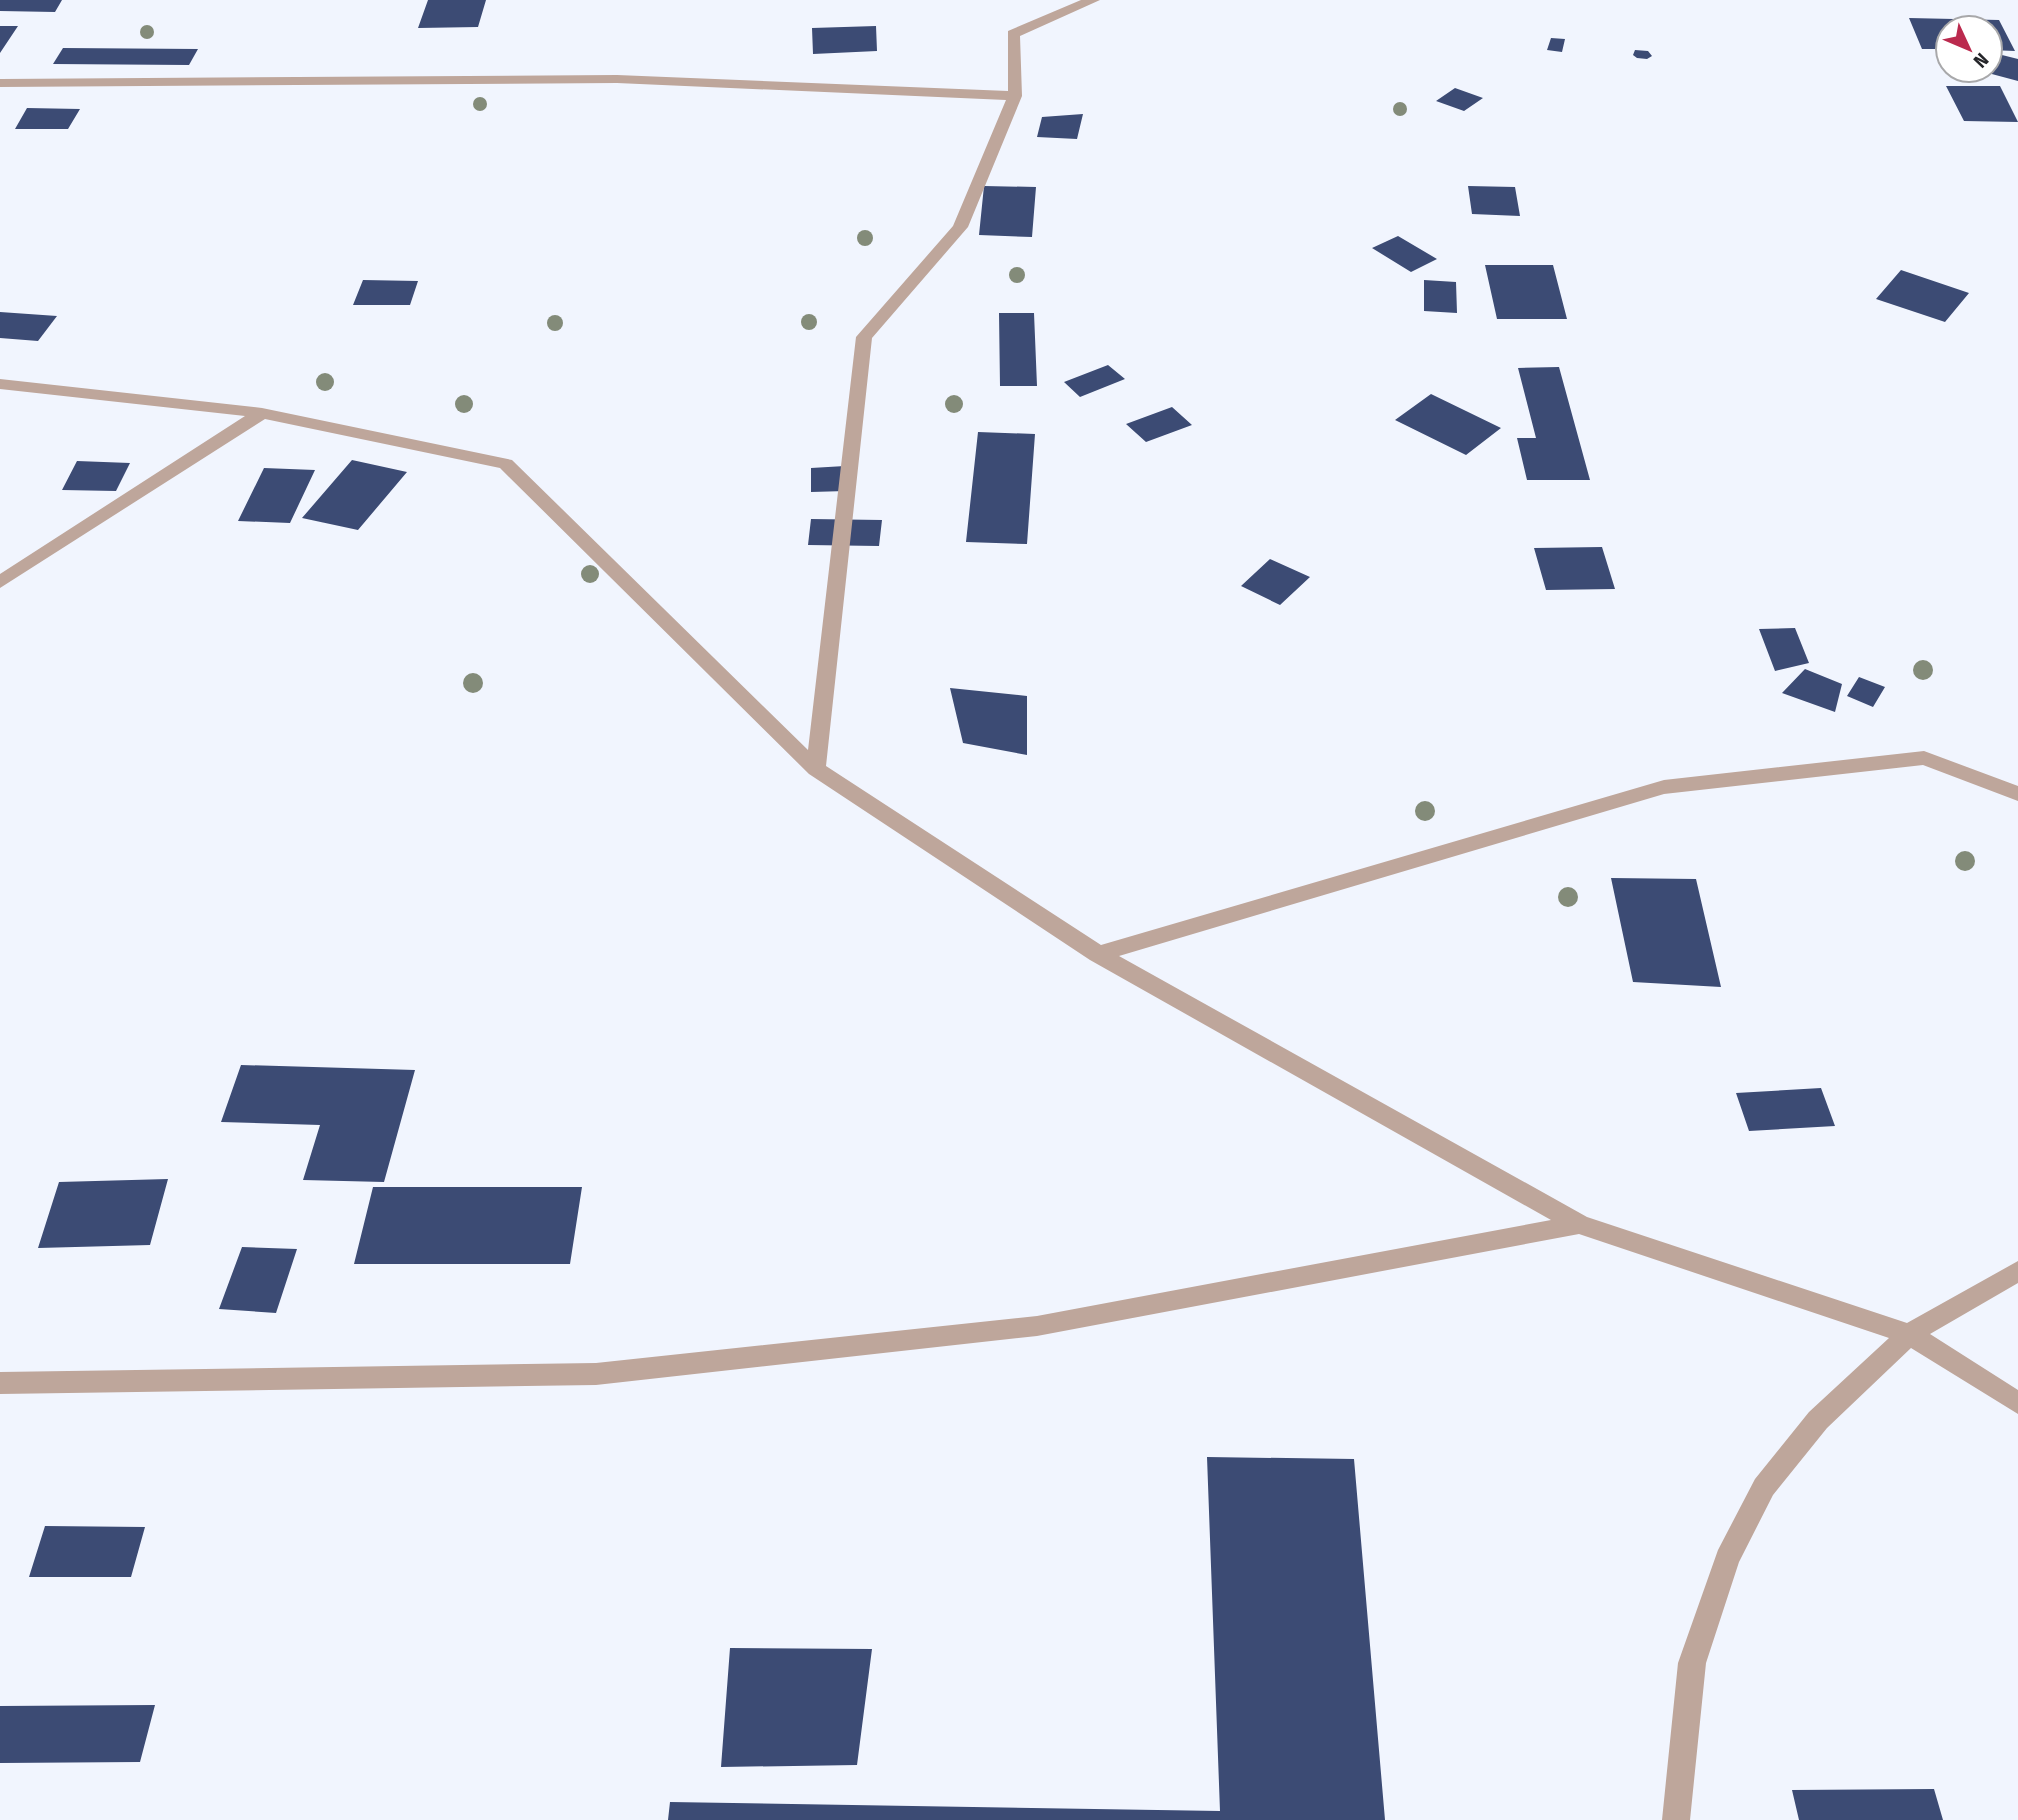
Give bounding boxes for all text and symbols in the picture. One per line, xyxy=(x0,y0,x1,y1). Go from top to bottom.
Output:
north arrow xyxy=(1934,14,2004,84)
text: N xyxy=(1969,48,1993,73)

